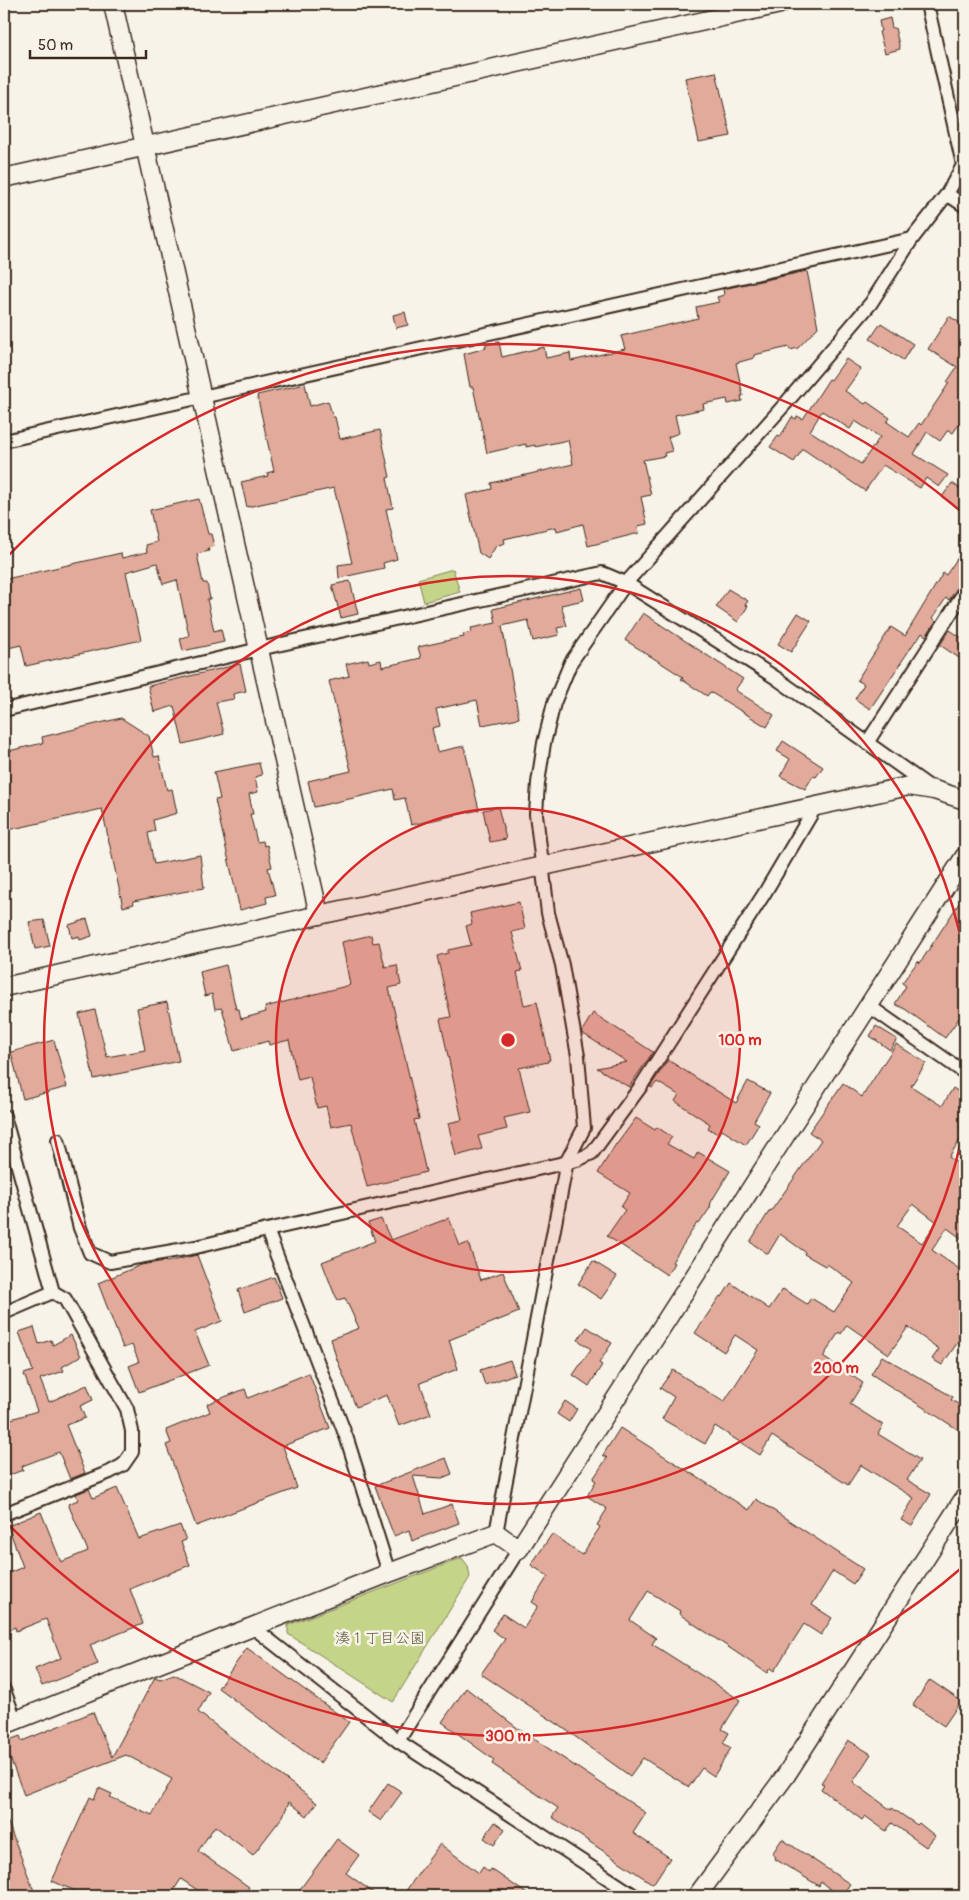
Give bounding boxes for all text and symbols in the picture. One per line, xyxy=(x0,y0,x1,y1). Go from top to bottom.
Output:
scale bar xyxy=(30,28,146,60)
text: 50 m xyxy=(38,36,73,55)
centre of rings xyxy=(499,1031,517,1049)
text: 100 m xyxy=(719,1031,761,1050)
text: 200 m xyxy=(813,1359,859,1378)
park label: 湊１丁目公園 xyxy=(335,1629,425,1648)
text: 300 m xyxy=(485,1727,531,1746)

